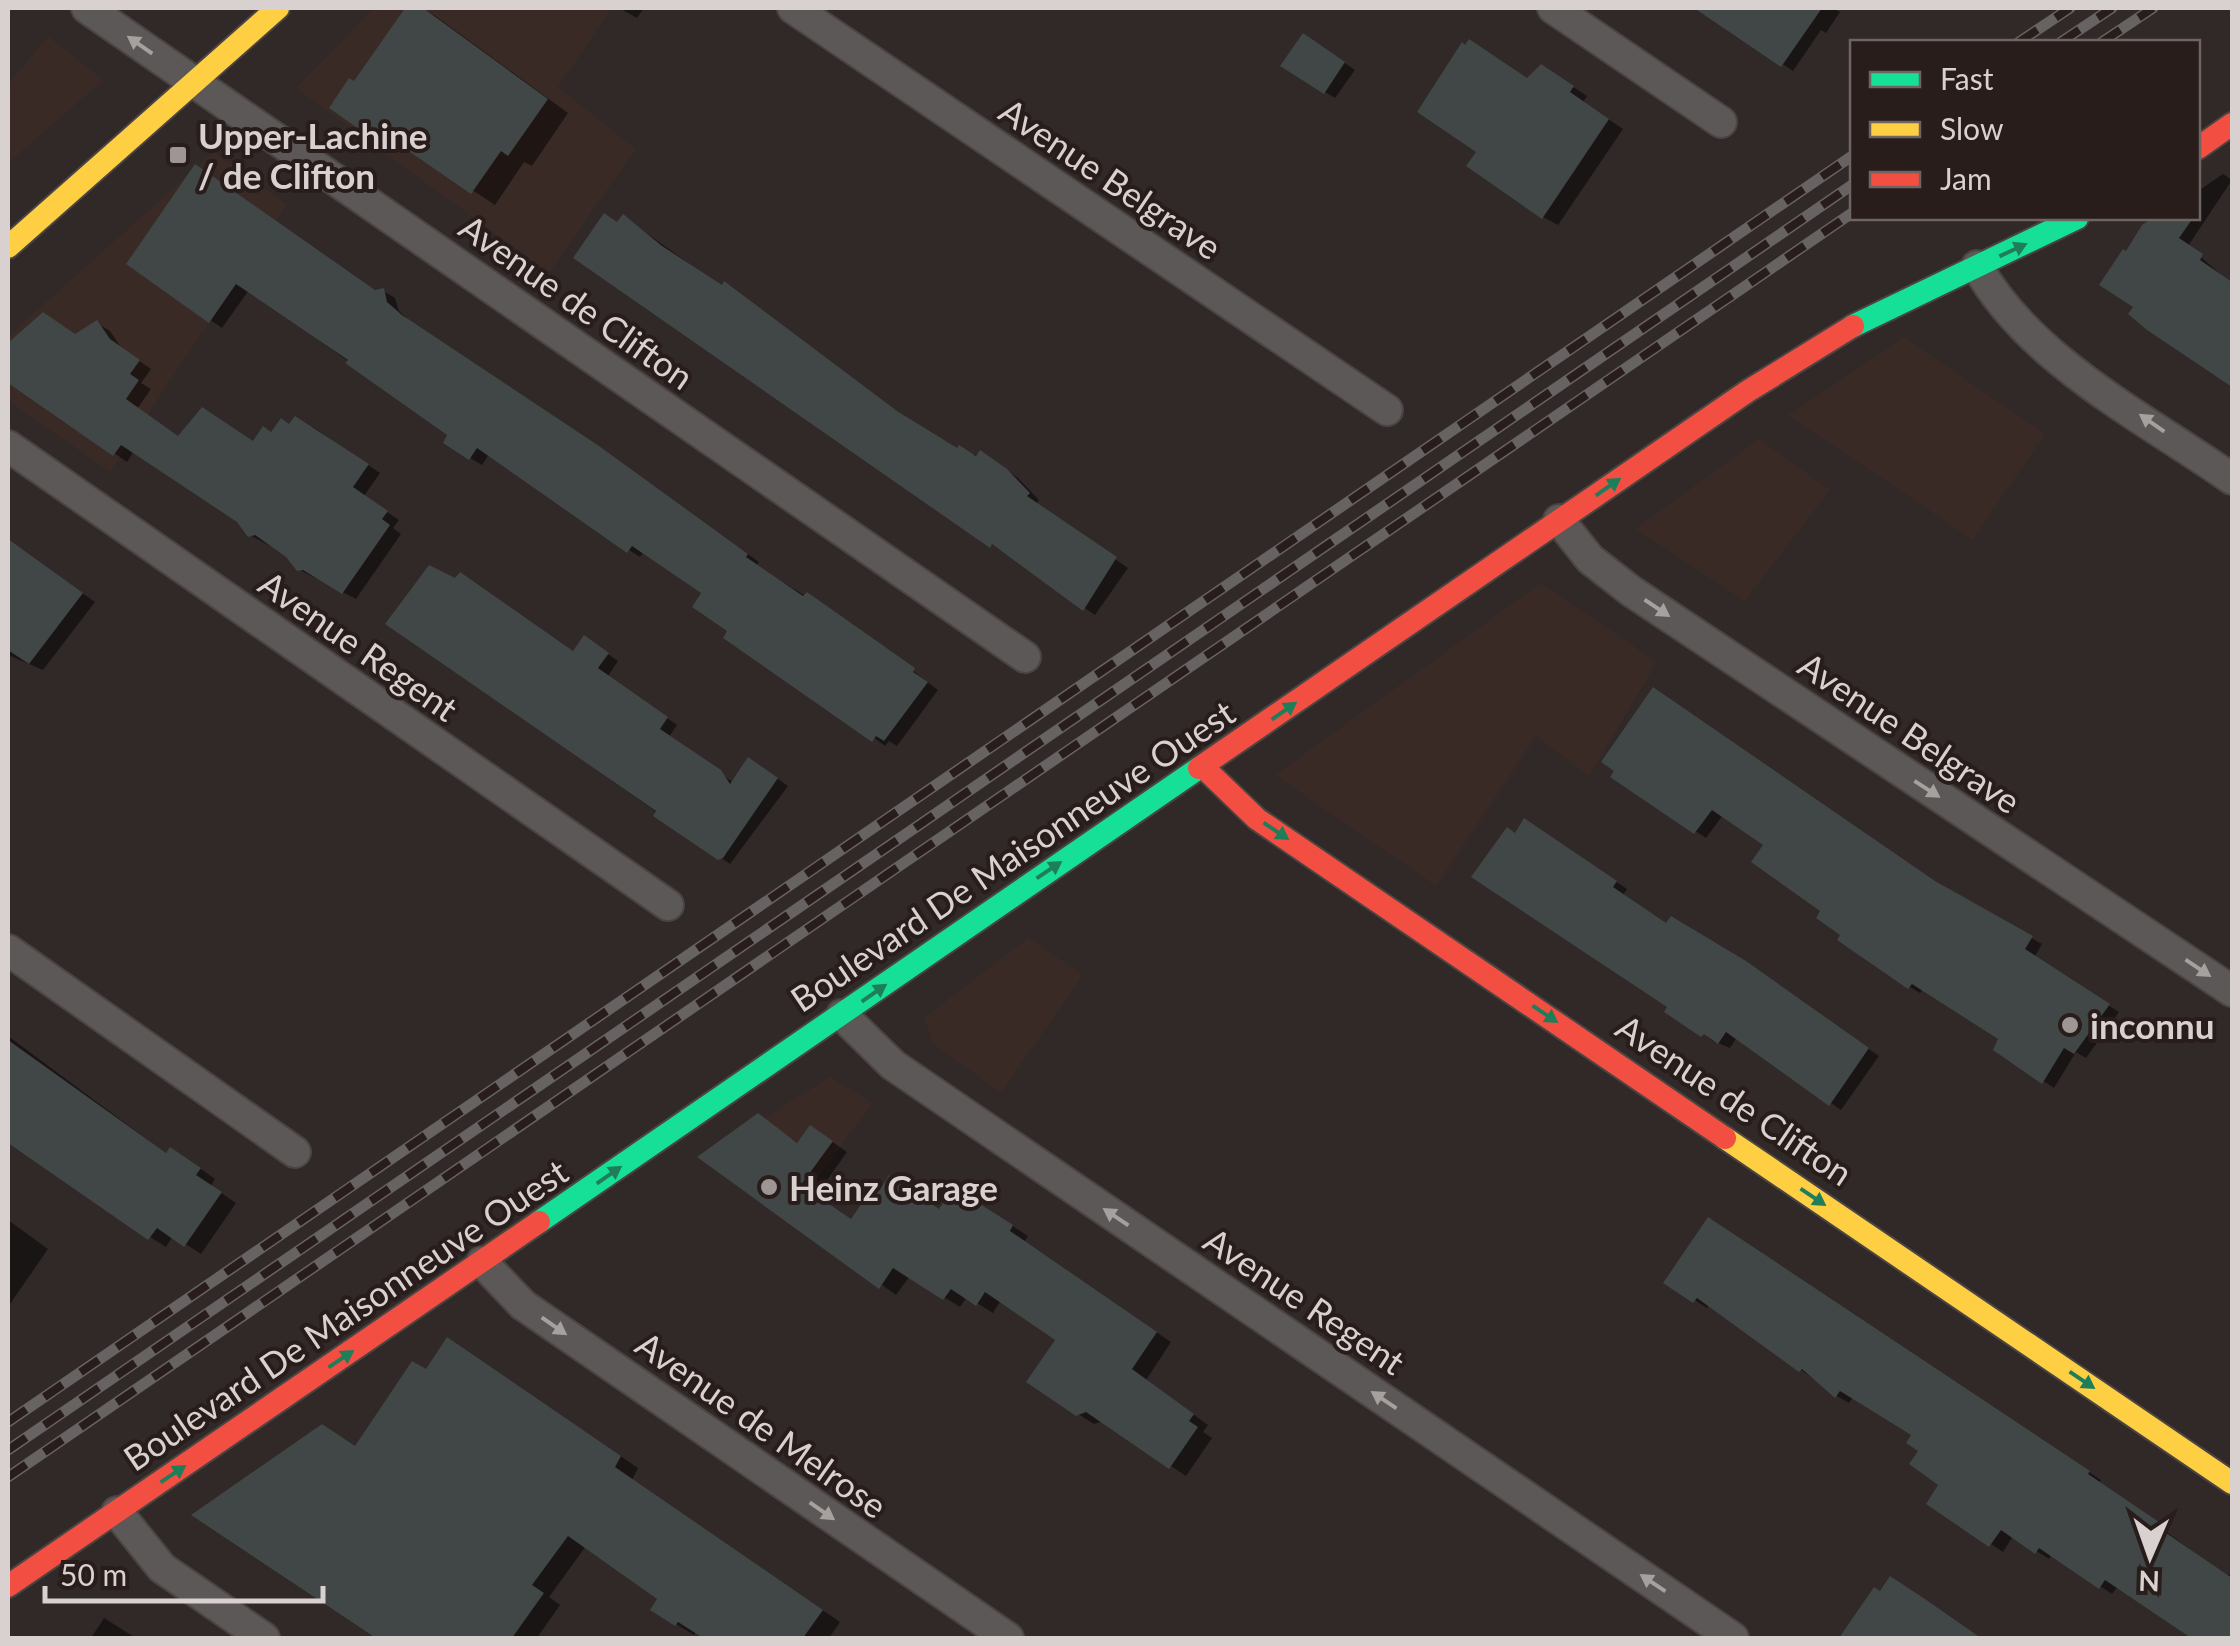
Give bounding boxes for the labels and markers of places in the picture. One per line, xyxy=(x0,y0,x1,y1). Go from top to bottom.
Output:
place label: Upper-Lachine / de Clifton xyxy=(198,114,428,196)
marker: Upper-Lachine / de Clifton xyxy=(167,144,189,166)
place label: inconnu xyxy=(2090,1004,2215,1046)
marker: inconnu xyxy=(2059,1014,2081,1036)
place label: Heinz Garage xyxy=(789,1166,998,1208)
marker: Heinz Garage xyxy=(758,1176,780,1198)

